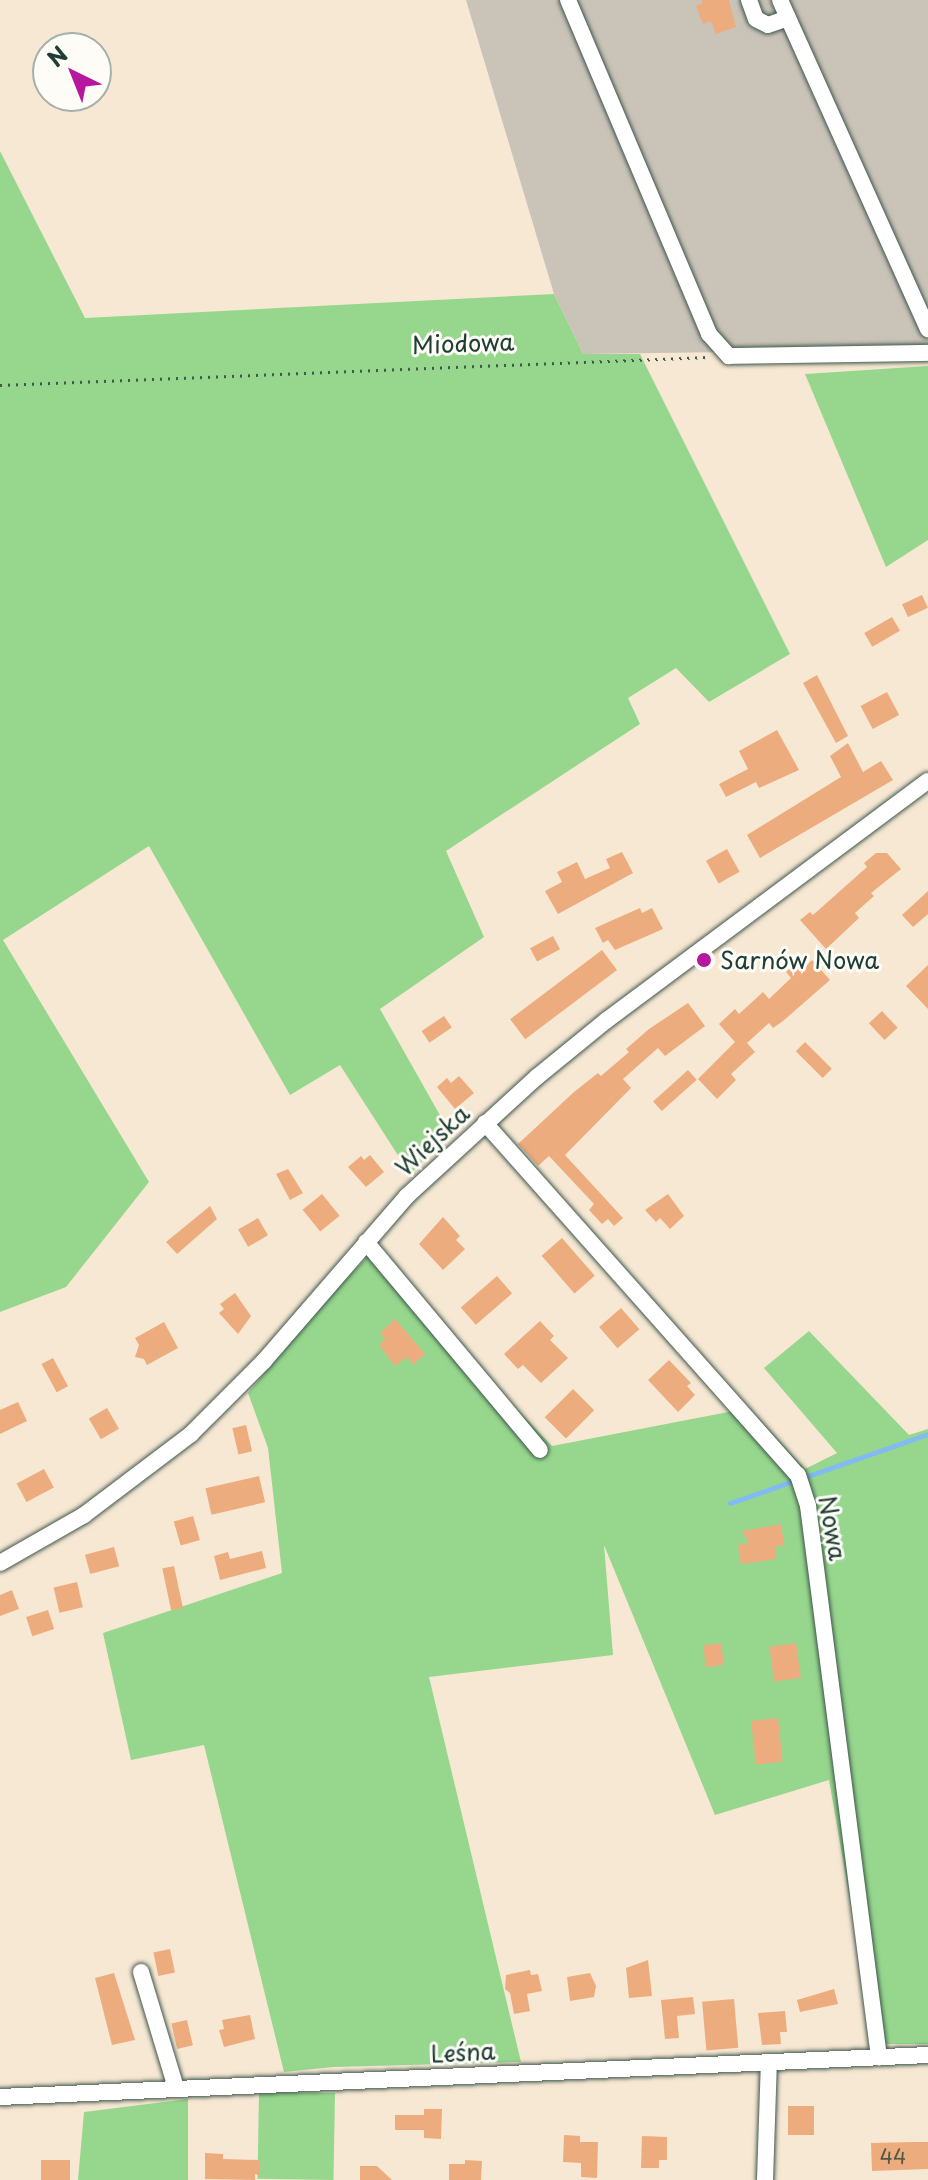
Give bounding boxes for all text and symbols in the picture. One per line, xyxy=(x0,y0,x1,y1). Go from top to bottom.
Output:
north arrow xyxy=(32,32,112,112)
text: N xyxy=(39,38,74,74)
street label: Miodowa xyxy=(411,327,515,359)
place label: Sarnów Nowa xyxy=(720,946,879,974)
marker: Sarnów Nowa xyxy=(695,951,713,969)
street label: Wiejska xyxy=(389,1099,475,1181)
street label: Nowa xyxy=(813,1493,853,1563)
street label: Leśna xyxy=(430,2036,496,2068)
house number: 44 xyxy=(880,2144,906,2168)

